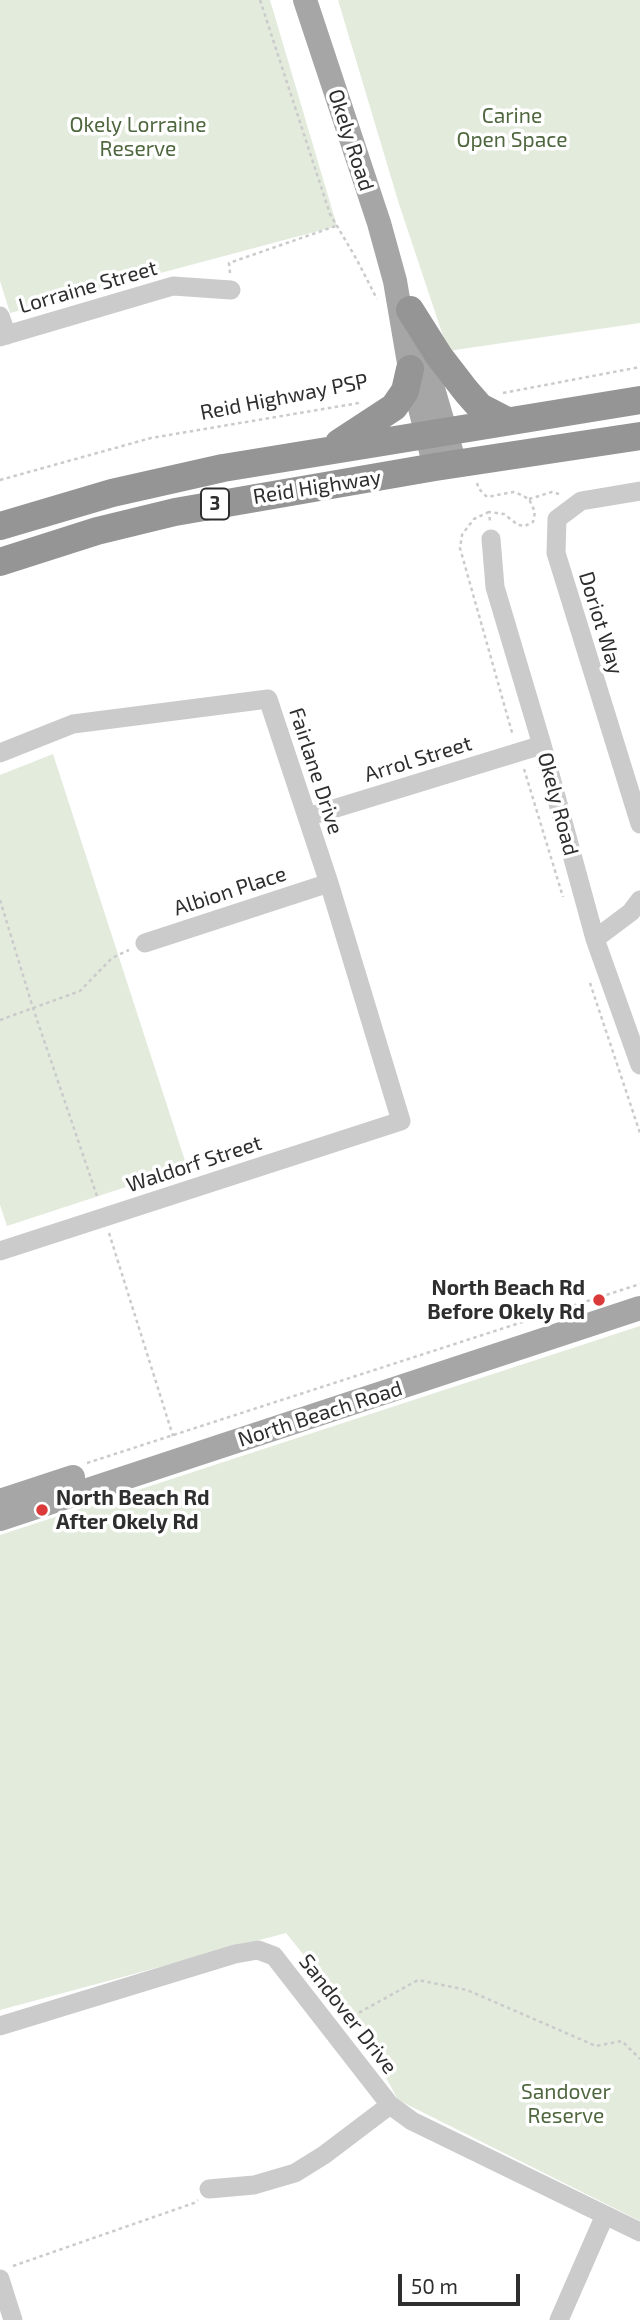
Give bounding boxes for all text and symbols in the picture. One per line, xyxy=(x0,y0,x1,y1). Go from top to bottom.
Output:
street label: Okely Road xyxy=(323,86,379,194)
park label: Carine Open Space xyxy=(456,103,568,153)
park label: Okely Lorraine Reserve xyxy=(70,112,206,162)
street label: Lorraine Street xyxy=(16,255,160,319)
street label: Reid Highway PSP xyxy=(198,368,370,426)
street label: Reid Highway xyxy=(251,464,383,510)
road number: 3 xyxy=(201,489,229,520)
street label: Doriot Way xyxy=(573,568,629,678)
street label: Fairlane Drive xyxy=(284,704,348,838)
street label: Arrol Street xyxy=(361,731,475,787)
street label: Okely Road xyxy=(532,750,584,858)
street label: Albion Place xyxy=(171,861,289,921)
street label: Waldorf Street xyxy=(123,1130,265,1198)
place label: North Beach Rd Before Okely Rd xyxy=(427,1275,585,1325)
marker: North Beach Rd Before Okely Rd xyxy=(591,1292,607,1308)
street label: North Beach Road xyxy=(235,1376,405,1452)
place label: North Beach Rd After Okely Rd xyxy=(56,1485,209,1535)
marker: North Beach Rd After Okely Rd xyxy=(34,1502,50,1518)
street label: Sandover Drive xyxy=(294,1949,402,2079)
park label: Sandover Reserve xyxy=(521,2079,611,2129)
scale bar xyxy=(402,2260,524,2304)
text: 50 m xyxy=(411,2273,458,2298)

